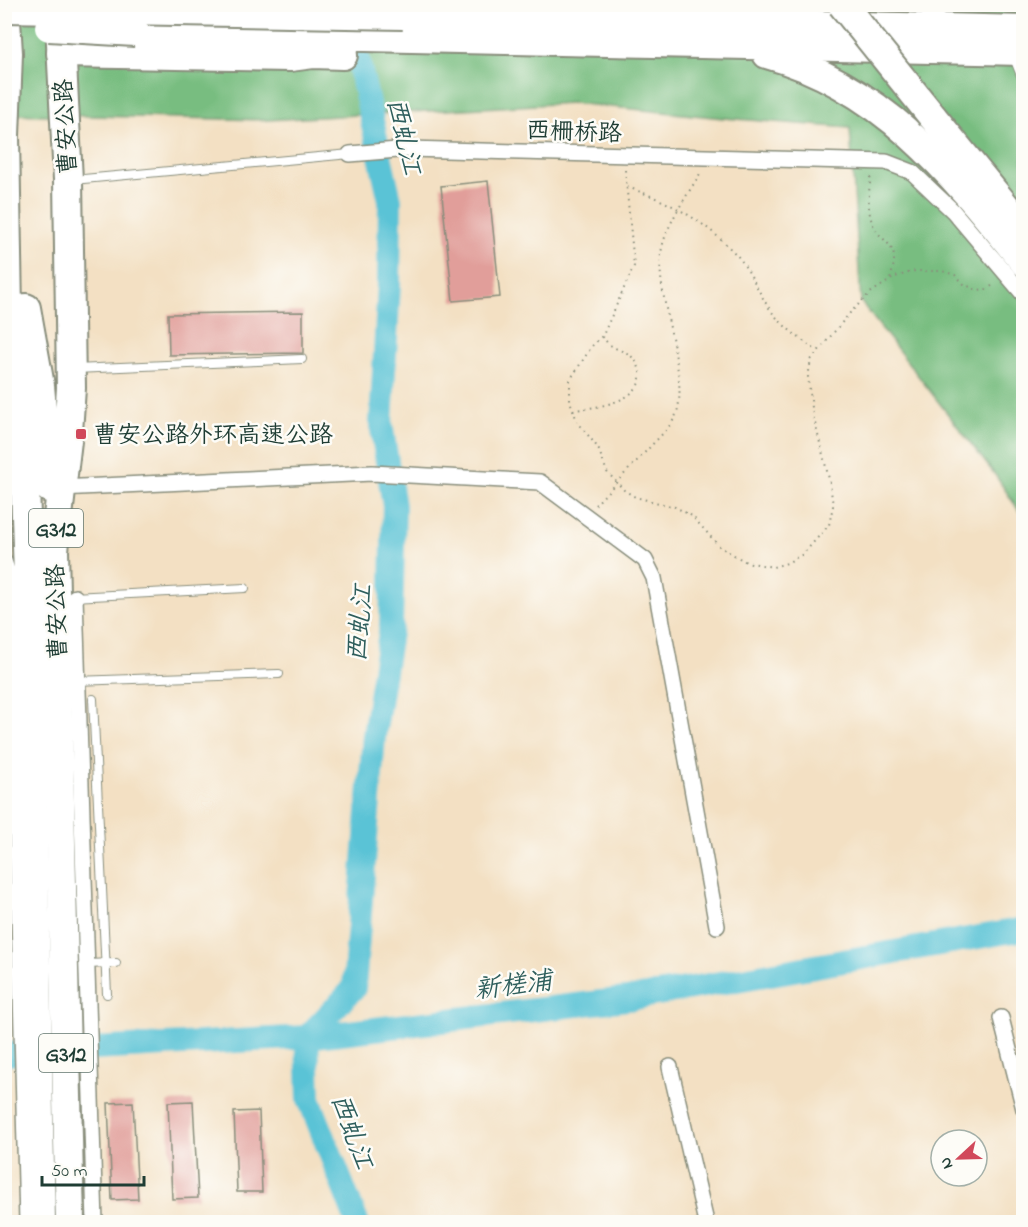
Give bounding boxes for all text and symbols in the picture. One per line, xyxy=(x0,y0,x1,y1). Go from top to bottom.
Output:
street label: 曹安公路 xyxy=(48,78,87,176)
water label: 西虬江 xyxy=(375,94,430,180)
street label: 西栅桥路 xyxy=(525,114,622,153)
place label: 曹安公路外环高速公路 xyxy=(93,419,333,454)
marker: 曹安公路外环高速公路 xyxy=(74,427,88,441)
road number: G312 xyxy=(29,509,83,547)
street label: 曹安公路 xyxy=(39,563,78,660)
water label: 西虬江 xyxy=(340,582,384,664)
water label: 新槎浦 xyxy=(472,963,557,1011)
road number: G312 xyxy=(39,1034,93,1072)
water label: 西虬江 xyxy=(319,1089,382,1176)
north arrow xyxy=(929,1128,989,1188)
scale bar xyxy=(42,1149,144,1187)
text: N xyxy=(934,1153,960,1172)
text: 50 m xyxy=(51,1159,88,1185)

